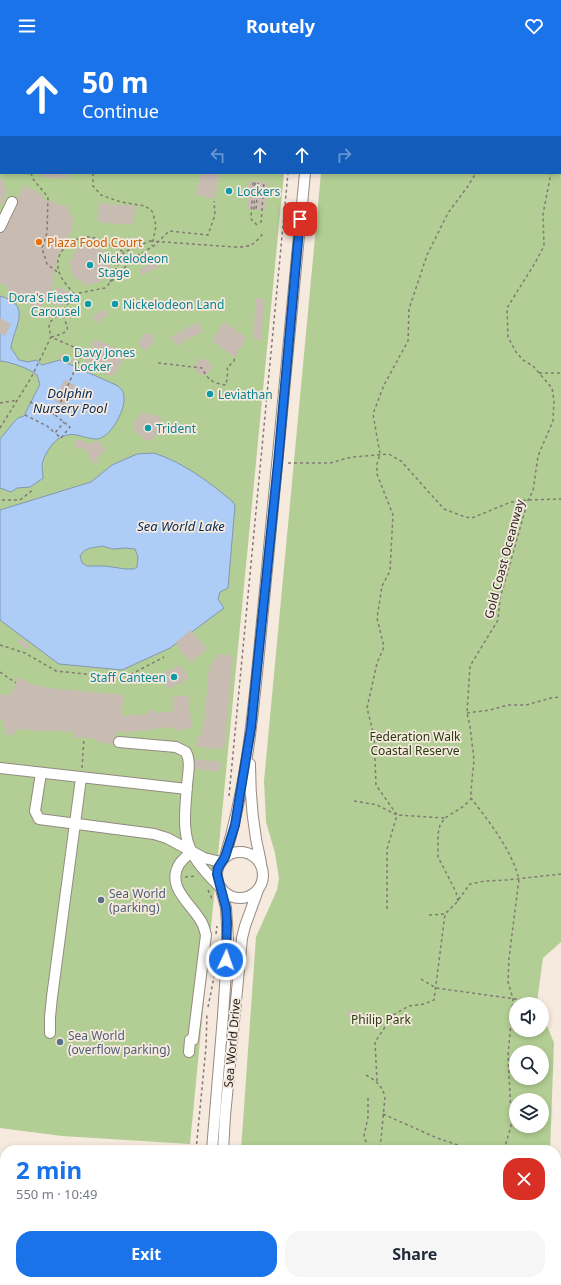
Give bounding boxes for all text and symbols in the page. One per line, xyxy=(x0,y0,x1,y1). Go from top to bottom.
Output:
text: Routely xyxy=(246,14,315,38)
icon: menu xyxy=(16,15,38,37)
icon: heart xyxy=(523,15,545,37)
text: 50 m xyxy=(82,63,149,101)
icon: ahead xyxy=(16,68,68,120)
text: Continue xyxy=(82,99,159,123)
icon: left xyxy=(207,144,229,166)
icon: ahead xyxy=(249,144,271,166)
icon: ahead xyxy=(291,144,313,166)
icon: right xyxy=(333,144,355,166)
place label: Lockers xyxy=(237,183,280,200)
marker: Lockers xyxy=(224,186,234,196)
pin xyxy=(283,202,317,236)
icon: arrive xyxy=(289,208,311,230)
place label: Plaza Food Court xyxy=(47,234,143,251)
marker: Plaza Food Court xyxy=(34,237,44,247)
place label: Nickelodeon Stage xyxy=(98,250,168,281)
marker: Nickelodeon Stage xyxy=(85,260,95,270)
place label: Dora's Fiesta Carousel xyxy=(9,289,80,320)
place label: Nickelodeon Land xyxy=(123,296,224,313)
marker: Dora's Fiesta Carousel xyxy=(83,299,93,309)
marker: Nickelodeon Land xyxy=(110,299,120,309)
place label: Davy Jones Locker xyxy=(74,344,136,375)
marker: Davy Jones Locker xyxy=(61,354,71,364)
water label: Dolphin Nursery Pool xyxy=(33,384,108,417)
place label: Leviathan xyxy=(218,386,273,403)
marker: Leviathan xyxy=(205,389,215,399)
place label: Trident xyxy=(156,420,197,437)
marker: Trident xyxy=(143,423,153,433)
street label: Gold Coast Oceanway xyxy=(480,497,528,620)
water label: Sea World Lake xyxy=(137,517,225,535)
place label: Staff Canteen xyxy=(90,669,166,686)
marker: Staff Canteen xyxy=(169,672,179,682)
park label: Federation Walk Coastal Reserve xyxy=(370,728,461,759)
place label: Sea World (parking) xyxy=(109,885,166,916)
marker: Sea World (parking) xyxy=(96,895,106,905)
position arrow xyxy=(205,939,247,981)
street label: Sea World Drive xyxy=(220,997,244,1088)
map controls xyxy=(509,997,549,1133)
button: sound xyxy=(509,997,549,1037)
park label: Philip Park xyxy=(351,1011,411,1028)
place label: Sea World (overflow parking) xyxy=(68,1027,171,1058)
marker: Sea World (overflow parking) xyxy=(55,1037,65,1047)
button: search xyxy=(509,1045,549,1085)
button: layers xyxy=(509,1093,549,1133)
text: 2 min xyxy=(16,1153,82,1186)
button: close xyxy=(503,1158,545,1200)
text: 550 m · 10:49 xyxy=(16,1185,97,1203)
button: Exit xyxy=(16,1231,277,1277)
button: Share xyxy=(285,1231,545,1277)

